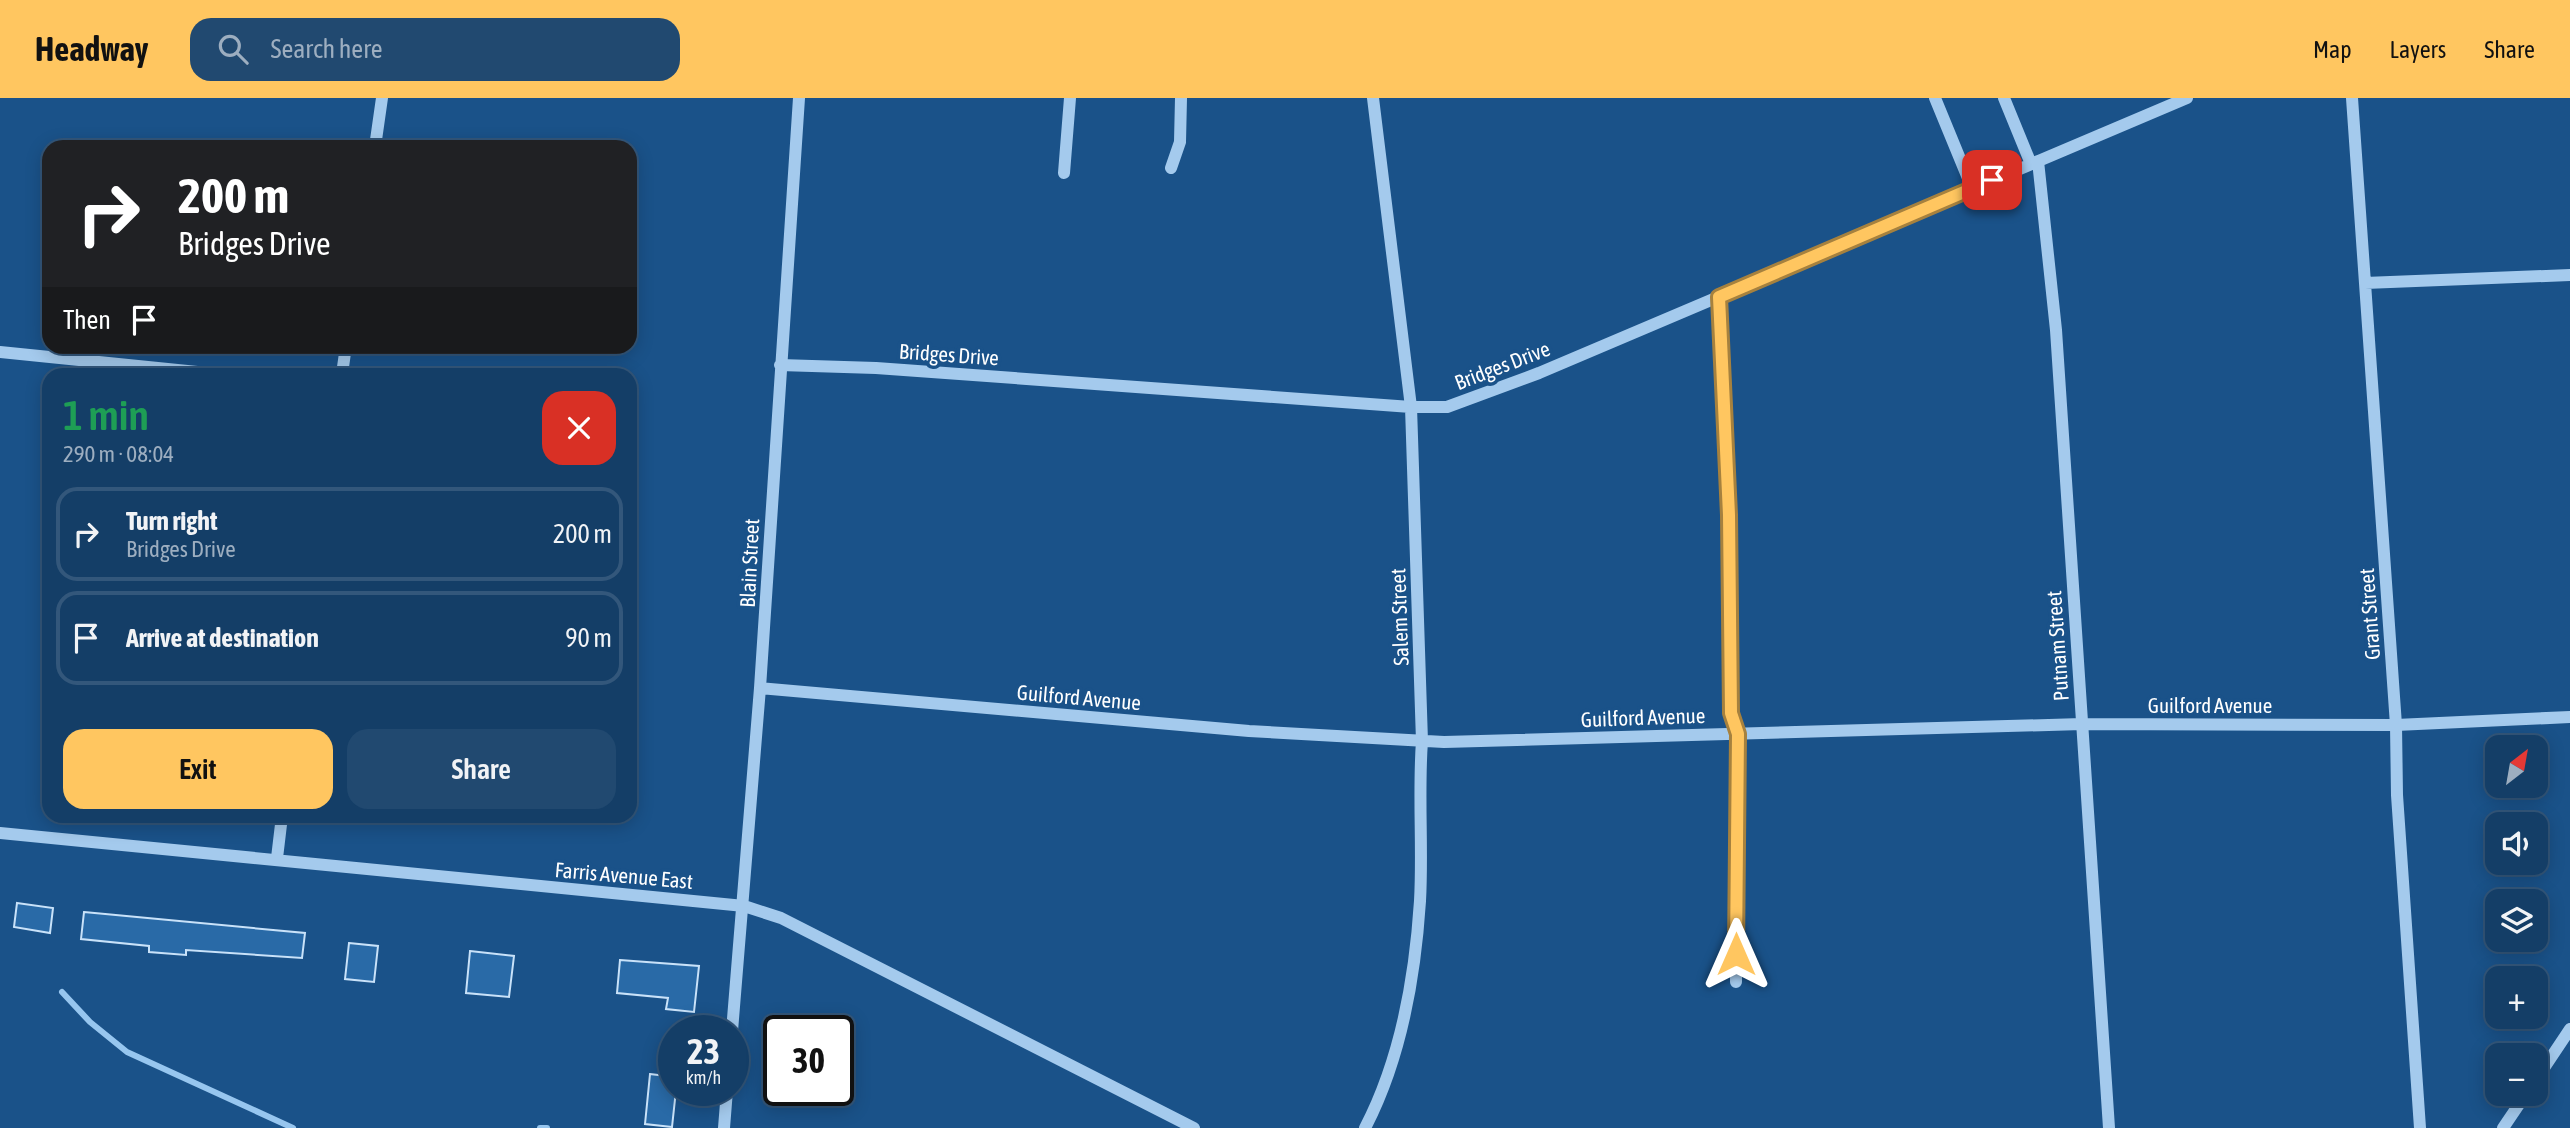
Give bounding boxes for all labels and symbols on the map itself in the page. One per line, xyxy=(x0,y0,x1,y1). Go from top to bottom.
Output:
pin xyxy=(1962,150,2022,210)
street label: Bridges Drive xyxy=(1451,336,1553,394)
street label: Bridges Drive xyxy=(898,339,1000,369)
street label: Blain Street xyxy=(735,518,763,608)
street label: Grant Street xyxy=(2354,567,2384,661)
street label: Salem Street xyxy=(1385,568,1413,666)
street label: Putnam Street xyxy=(2041,590,2073,702)
street label: Guilford Avenue xyxy=(1016,680,1142,714)
street label: Guilford Avenue xyxy=(2148,693,2272,717)
street label: Guilford Avenue xyxy=(1580,703,1706,731)
north arrow xyxy=(2485,735,2548,798)
street label: Farris Avenue East xyxy=(554,857,694,893)
position arrow xyxy=(1699,917,1773,991)
speed limit sign: 30 xyxy=(763,1015,854,1106)

